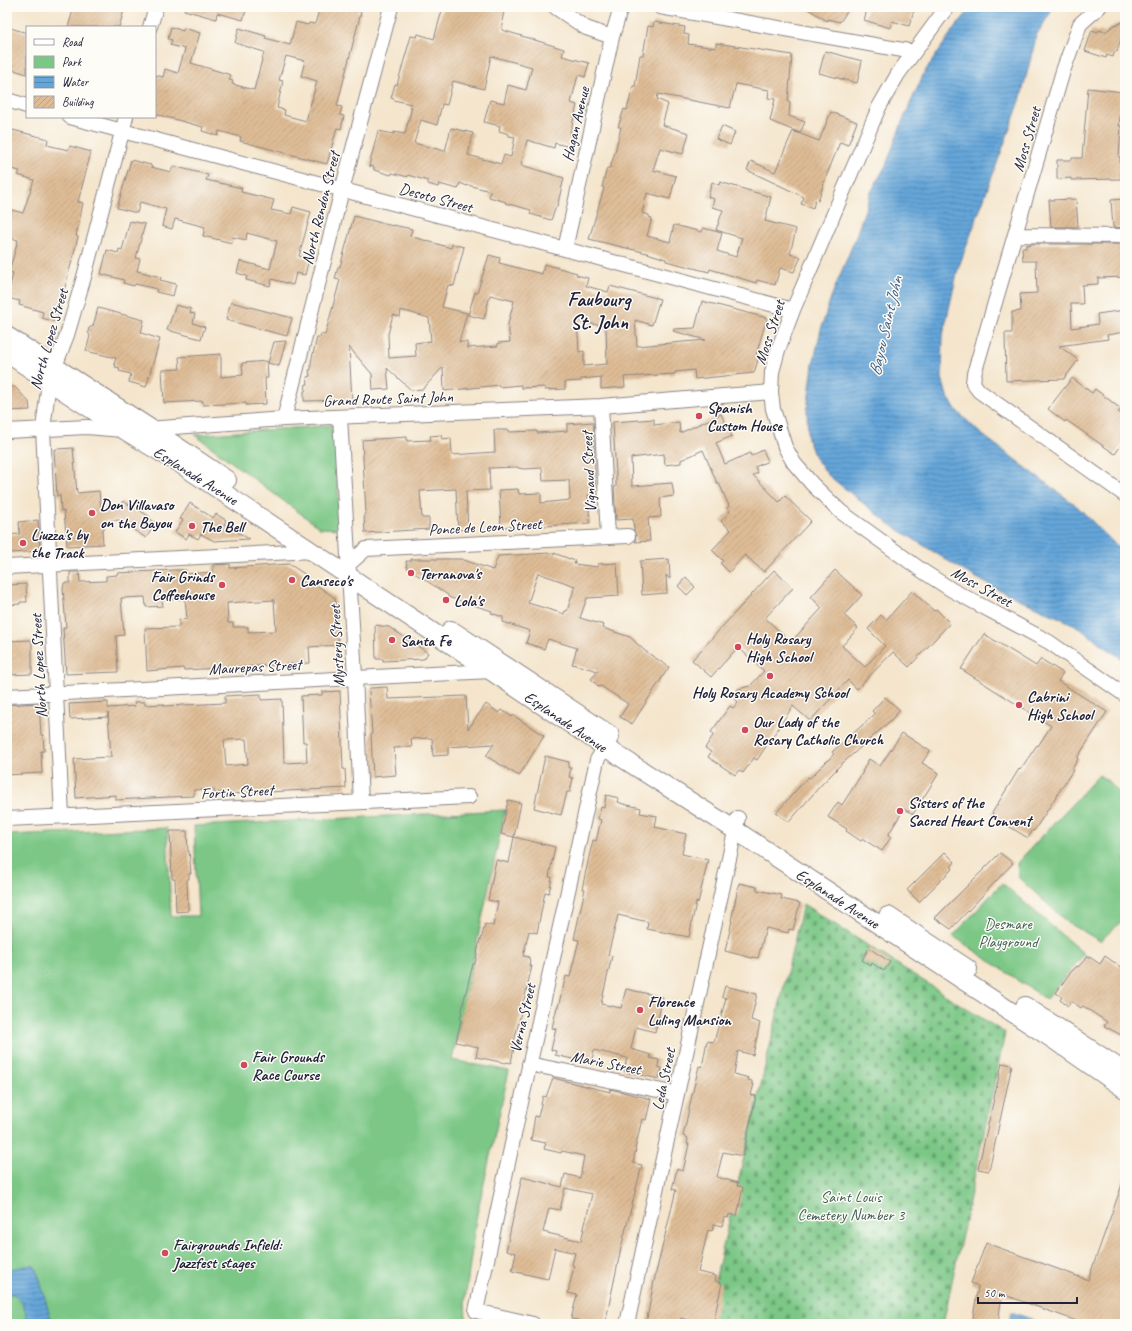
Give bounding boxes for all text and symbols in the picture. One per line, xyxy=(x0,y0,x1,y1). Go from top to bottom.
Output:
legend xyxy=(26,26,156,118)
text: Road xyxy=(62,34,84,50)
text: Park xyxy=(62,54,83,70)
text: Water xyxy=(62,74,90,90)
street label: Hagan Avenue xyxy=(558,83,595,163)
text: Building xyxy=(62,94,94,110)
street label: Moss Street xyxy=(1008,103,1046,174)
street label: North Rendon Street xyxy=(297,147,345,267)
street label: Desoto Street xyxy=(397,179,476,218)
water label: Bayou Saint John xyxy=(864,273,907,378)
street label: North Lopez Street xyxy=(25,285,73,392)
district label: Faubourg St. John xyxy=(567,287,632,335)
street label: Moss Street xyxy=(750,296,790,367)
street label: Grand Route Saint John xyxy=(323,387,454,411)
place label: Spanish Custom House xyxy=(707,398,784,436)
marker: Spanish Custom House xyxy=(694,411,704,421)
street label: Vignaud Street xyxy=(577,428,601,513)
street label: Esplanade Avenue xyxy=(150,442,243,511)
place label: Don Villavaso on the Bayou xyxy=(100,495,176,533)
marker: Don Villavaso on the Bayou xyxy=(87,508,97,518)
street label: Ponce de Leon Street xyxy=(428,514,544,540)
place label: The Bell xyxy=(200,517,247,537)
marker: The Bell xyxy=(187,521,197,531)
place label: Liuzza's by the Track xyxy=(31,525,89,563)
marker: Liuzza's by the Track xyxy=(18,538,28,548)
street label: Moss Street xyxy=(948,562,1017,613)
place label: Terranova's xyxy=(419,564,483,584)
place label: Fair Grinds Coffeehouse xyxy=(151,567,216,605)
marker: Terranova's xyxy=(406,568,416,578)
place label: Canseco's xyxy=(300,571,354,591)
marker: Canseco's xyxy=(287,575,297,585)
marker: Fair Grinds Coffeehouse xyxy=(217,580,227,590)
place label: Lola's xyxy=(454,591,485,611)
marker: Lola's xyxy=(441,595,451,605)
street label: Mystery Street xyxy=(325,603,349,688)
street label: North Lopez Street xyxy=(26,612,52,719)
place label: Holy Rosary High School xyxy=(746,629,815,667)
place label: Santa Fe xyxy=(400,631,453,651)
marker: Santa Fe xyxy=(387,635,397,645)
marker: Holy Rosary High School xyxy=(733,642,743,652)
street label: Maurepas Street xyxy=(208,654,305,679)
marker: Holy Rosary Academy School xyxy=(765,671,775,681)
place label: Holy Rosary Academy School xyxy=(692,683,851,703)
street label: Esplanade Avenue xyxy=(520,687,612,758)
place label: Cabrini High School xyxy=(1027,687,1096,725)
marker: Cabrini High School xyxy=(1014,700,1024,710)
place label: Our Lady of the Rosary Catholic Church xyxy=(753,712,884,750)
marker: Our Lady of the Rosary Catholic Church xyxy=(740,725,750,735)
street label: Fortin Street xyxy=(200,780,277,804)
place label: Sisters of the Sacred Heart Convent xyxy=(908,793,1034,831)
marker: Sisters of the Sacred Heart Convent xyxy=(895,806,905,816)
street label: Esplanade Avenue xyxy=(792,864,884,934)
park label: Desmare Playground xyxy=(978,914,1040,952)
street label: Verna Street xyxy=(505,980,541,1055)
place label: Florence Luling Mansion xyxy=(648,992,733,1030)
marker: Florence Luling Mansion xyxy=(635,1005,645,1015)
street label: Leda Street xyxy=(648,1045,681,1112)
street label: Marie Street xyxy=(569,1046,644,1080)
place label: Fair Grounds Race Course xyxy=(252,1047,326,1085)
marker: Fair Grounds Race Course xyxy=(239,1060,249,1070)
park label: Saint Louis Cemetery Number 3 xyxy=(798,1187,906,1225)
place label: Fairgrounds Infield: Jazzfest stages xyxy=(172,1235,283,1273)
marker: Fairgrounds Infield: Jazzfest stages xyxy=(160,1248,170,1258)
scale bar xyxy=(978,1279,1077,1305)
text: 50 m xyxy=(984,1285,1006,1301)

